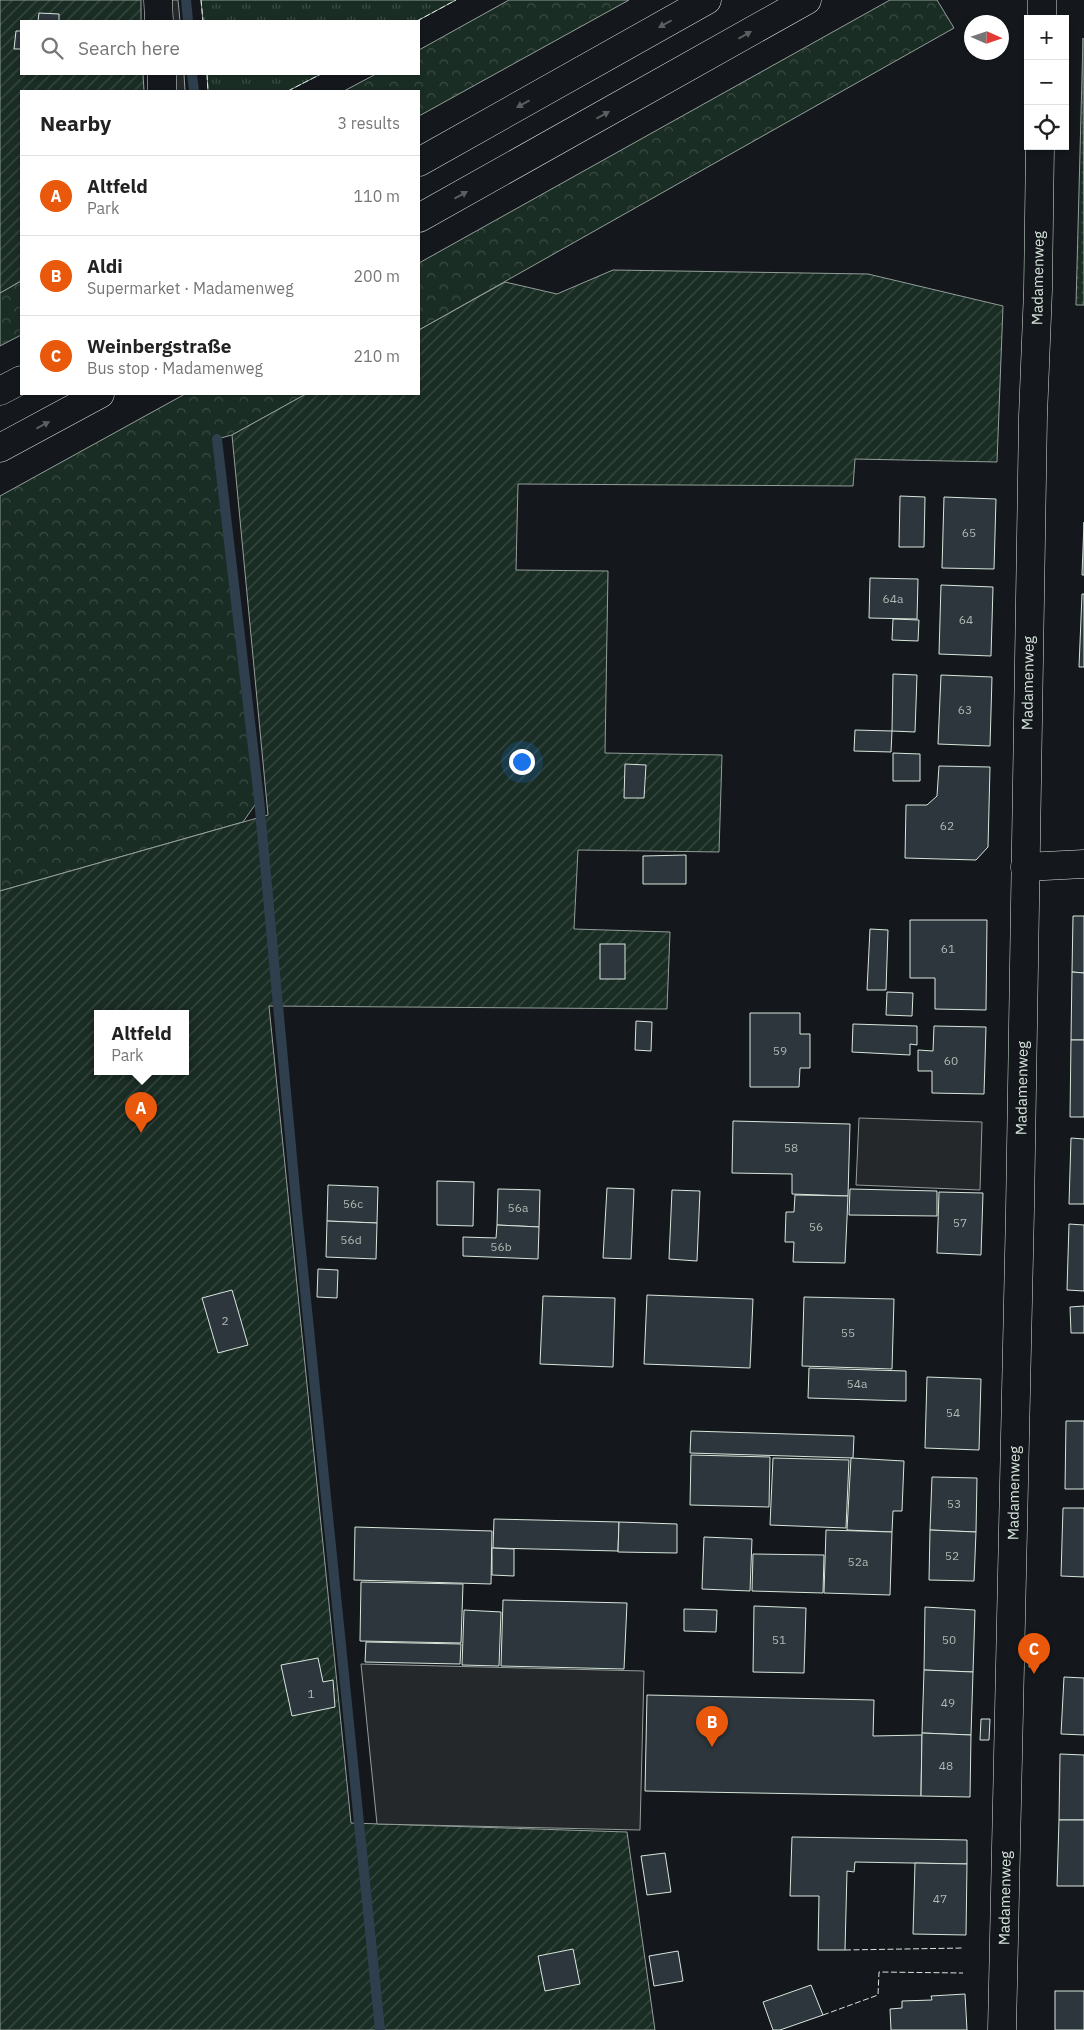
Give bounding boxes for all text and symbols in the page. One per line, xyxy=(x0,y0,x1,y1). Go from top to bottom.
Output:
north arrow xyxy=(964,15,1009,60)
map controls xyxy=(1024,15,1069,150)
button: + xyxy=(1024,15,1069,60)
search box xyxy=(20,20,420,75)
one-way arrow xyxy=(657,20,672,28)
one-way arrow xyxy=(737,31,752,39)
icon: search xyxy=(38,34,66,62)
text: Search here xyxy=(78,36,180,60)
button: − xyxy=(1024,60,1069,105)
one-way arrow xyxy=(516,100,531,108)
button: locate xyxy=(1024,105,1069,150)
text: Nearby xyxy=(40,109,111,137)
one-way arrow xyxy=(596,110,610,119)
text: 3 results xyxy=(337,113,400,133)
text: Altfeld xyxy=(87,174,148,198)
text: A xyxy=(51,186,61,206)
text: 110 m xyxy=(353,186,400,206)
one-way arrow xyxy=(455,190,468,199)
text: Park xyxy=(87,198,119,218)
street label: Madamenweg xyxy=(1027,231,1048,325)
text: Aldi xyxy=(87,254,123,278)
text: B xyxy=(51,266,61,286)
text: 200 m xyxy=(353,266,400,286)
text: Supermarket · Madamenweg xyxy=(87,278,294,298)
text: Weinbergstraße xyxy=(87,334,231,358)
text: C xyxy=(51,346,61,366)
text: 210 m xyxy=(353,346,400,366)
text: Bus stop · Madamenweg xyxy=(87,358,263,378)
one-way arrow xyxy=(36,421,50,429)
house number: 65 xyxy=(962,525,976,540)
house number: 64a xyxy=(883,591,904,606)
house number: 64 xyxy=(959,612,973,627)
street label: Madamenweg xyxy=(1017,636,1038,730)
house number: 63 xyxy=(958,702,972,717)
your location xyxy=(509,749,535,775)
house number: 62 xyxy=(940,818,954,833)
house number: 61 xyxy=(941,941,955,956)
popup xyxy=(94,1010,189,1075)
text: Altfeld xyxy=(111,1021,172,1045)
street label: Madamenweg xyxy=(1011,1041,1032,1135)
house number: 59 xyxy=(773,1043,787,1058)
text: Park xyxy=(111,1045,144,1065)
house number: 60 xyxy=(944,1053,958,1068)
pin: A xyxy=(125,1092,157,1133)
house number: 58 xyxy=(784,1140,798,1155)
house number: 56c xyxy=(343,1196,363,1211)
house number: 56a xyxy=(508,1200,529,1215)
house number: 57 xyxy=(953,1215,967,1230)
house number: 56 xyxy=(809,1219,823,1234)
house number: 56d xyxy=(340,1232,362,1247)
house number: 56b xyxy=(490,1239,512,1254)
house number: 2 xyxy=(221,1313,229,1328)
house number: 55 xyxy=(841,1325,855,1340)
house number: 54a xyxy=(847,1376,868,1391)
house number: 54 xyxy=(946,1405,960,1420)
street label: Madamenweg xyxy=(1003,1446,1024,1540)
house number: 53 xyxy=(947,1496,961,1511)
house number: 52 xyxy=(945,1548,959,1563)
house number: 52a xyxy=(848,1554,869,1569)
house number: 51 xyxy=(772,1632,786,1647)
house number: 50 xyxy=(942,1632,956,1647)
pin: C xyxy=(1018,1633,1050,1674)
house number: 1 xyxy=(307,1686,315,1701)
house number: 49 xyxy=(941,1695,955,1710)
pin: B xyxy=(696,1706,728,1747)
house number: 48 xyxy=(939,1758,953,1773)
street label: Madamenweg xyxy=(994,1851,1015,1945)
house number: 47 xyxy=(933,1891,947,1906)

